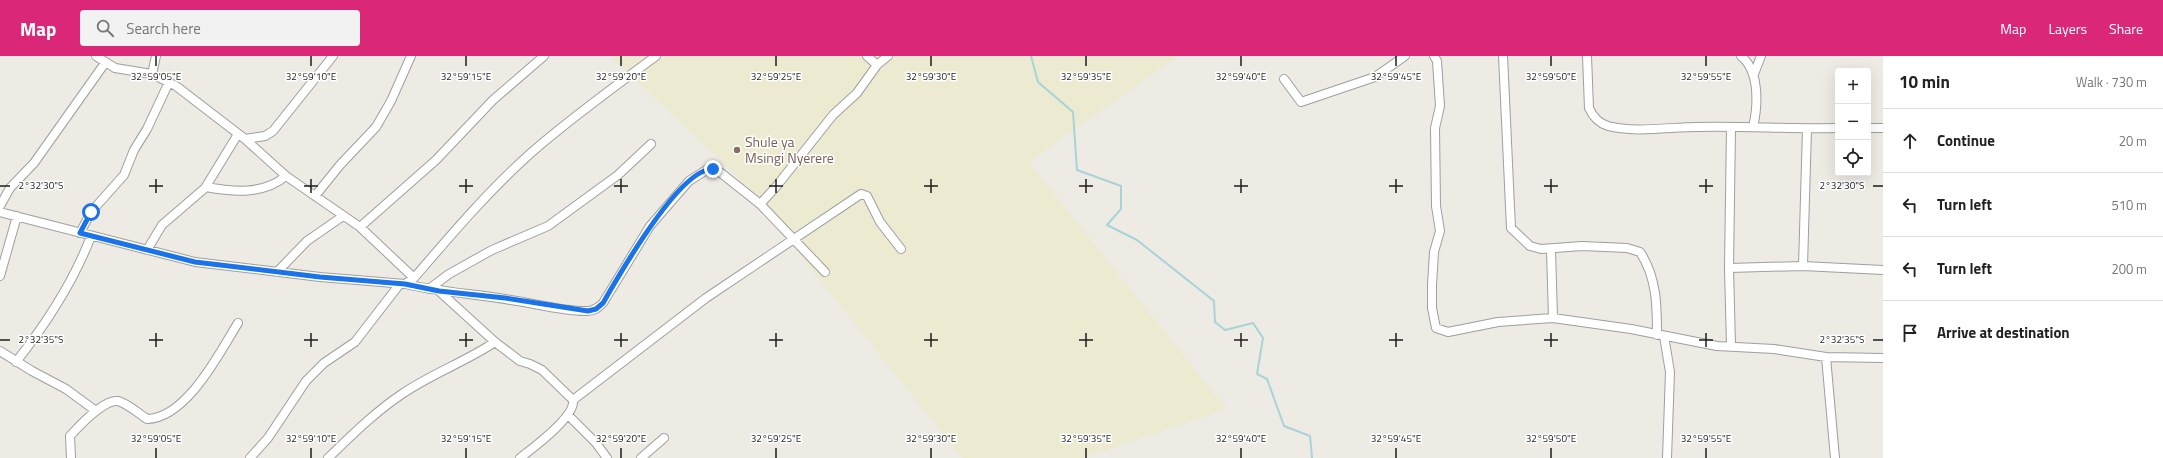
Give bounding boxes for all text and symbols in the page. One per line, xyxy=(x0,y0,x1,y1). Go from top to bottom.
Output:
search box xyxy=(80,10,360,46)
text: Map xyxy=(20,14,56,43)
icon: search xyxy=(94,17,116,39)
text: Search here xyxy=(126,17,201,40)
text: Map xyxy=(2000,18,2026,39)
text: Layers xyxy=(2048,18,2087,39)
text: Share xyxy=(2109,18,2143,39)
map controls xyxy=(1835,68,1871,176)
button: + xyxy=(1835,68,1871,104)
text: 32°59'05"E xyxy=(131,69,182,84)
text: 32°59'10"E xyxy=(286,69,337,84)
text: 32°59'15"E xyxy=(441,69,492,84)
text: 32°59'20"E xyxy=(596,69,647,84)
text: 32°59'25"E xyxy=(751,69,802,84)
text: 32°59'30"E xyxy=(906,69,957,84)
text: 32°59'35"E xyxy=(1061,69,1112,84)
text: 32°59'40"E xyxy=(1216,69,1267,84)
text: 32°59'45"E xyxy=(1371,69,1422,84)
text: 32°59'50"E xyxy=(1526,69,1577,84)
text: 32°59'55"E xyxy=(1681,69,1732,84)
text: 10 min xyxy=(1899,69,1950,95)
text: Walk · 730 m xyxy=(2076,72,2147,92)
button: − xyxy=(1835,104,1871,140)
text: Continue xyxy=(1937,129,1995,152)
icon: ahead xyxy=(1899,130,1921,152)
place label: Shule ya Msingi Nyerere xyxy=(745,131,834,168)
text: 20 m xyxy=(2119,131,2147,151)
button: locate xyxy=(1835,140,1871,176)
marker: Shule ya Msingi Nyerere xyxy=(732,145,742,155)
route end xyxy=(704,160,722,178)
text: 2°32'30"S xyxy=(19,178,63,193)
text: 2°32'30"S xyxy=(1820,178,1864,193)
text: Turn left xyxy=(1937,193,1992,216)
icon: left xyxy=(1899,194,1921,216)
text: 510 m xyxy=(2111,195,2147,215)
route start xyxy=(82,203,100,221)
text: Turn left xyxy=(1937,257,1992,280)
icon: left xyxy=(1899,258,1921,280)
text: 200 m xyxy=(2111,259,2147,279)
text: Arrive at destination xyxy=(1937,321,2070,344)
icon: arrive xyxy=(1899,322,1921,344)
text: 2°32'35"S xyxy=(19,332,63,347)
text: 2°32'35"S xyxy=(1820,332,1864,347)
text: 32°59'05"E xyxy=(131,431,182,446)
text: 32°59'10"E xyxy=(286,431,337,446)
text: 32°59'15"E xyxy=(441,431,492,446)
text: 32°59'20"E xyxy=(596,431,647,446)
text: 32°59'25"E xyxy=(751,431,802,446)
text: 32°59'30"E xyxy=(906,431,957,446)
text: 32°59'35"E xyxy=(1061,431,1112,446)
text: 32°59'40"E xyxy=(1216,431,1267,446)
text: 32°59'45"E xyxy=(1371,431,1422,446)
text: 32°59'50"E xyxy=(1526,431,1577,446)
text: 32°59'55"E xyxy=(1681,431,1732,446)

